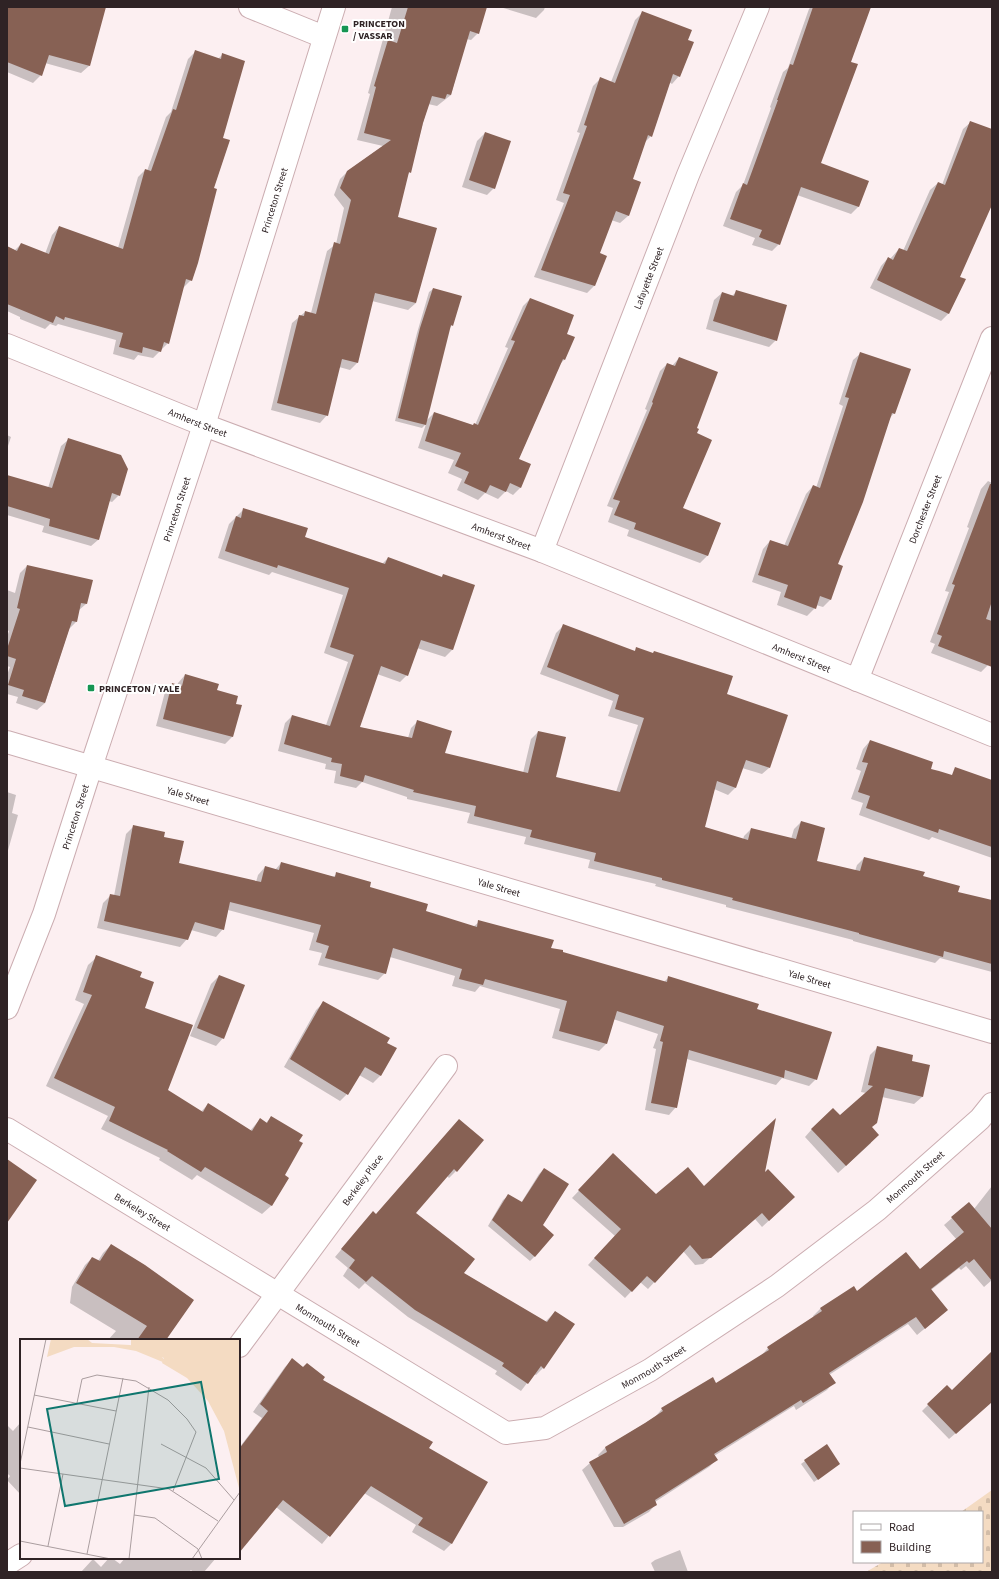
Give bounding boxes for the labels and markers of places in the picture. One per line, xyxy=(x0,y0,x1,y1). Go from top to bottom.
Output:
place label: PRINCETON / VASSAR xyxy=(353,17,405,43)
marker: PRINCETON / VASSAR xyxy=(340,24,350,34)
place label: PRINCETON / YALE xyxy=(99,682,180,696)
marker: PRINCETON / YALE xyxy=(86,683,96,693)

